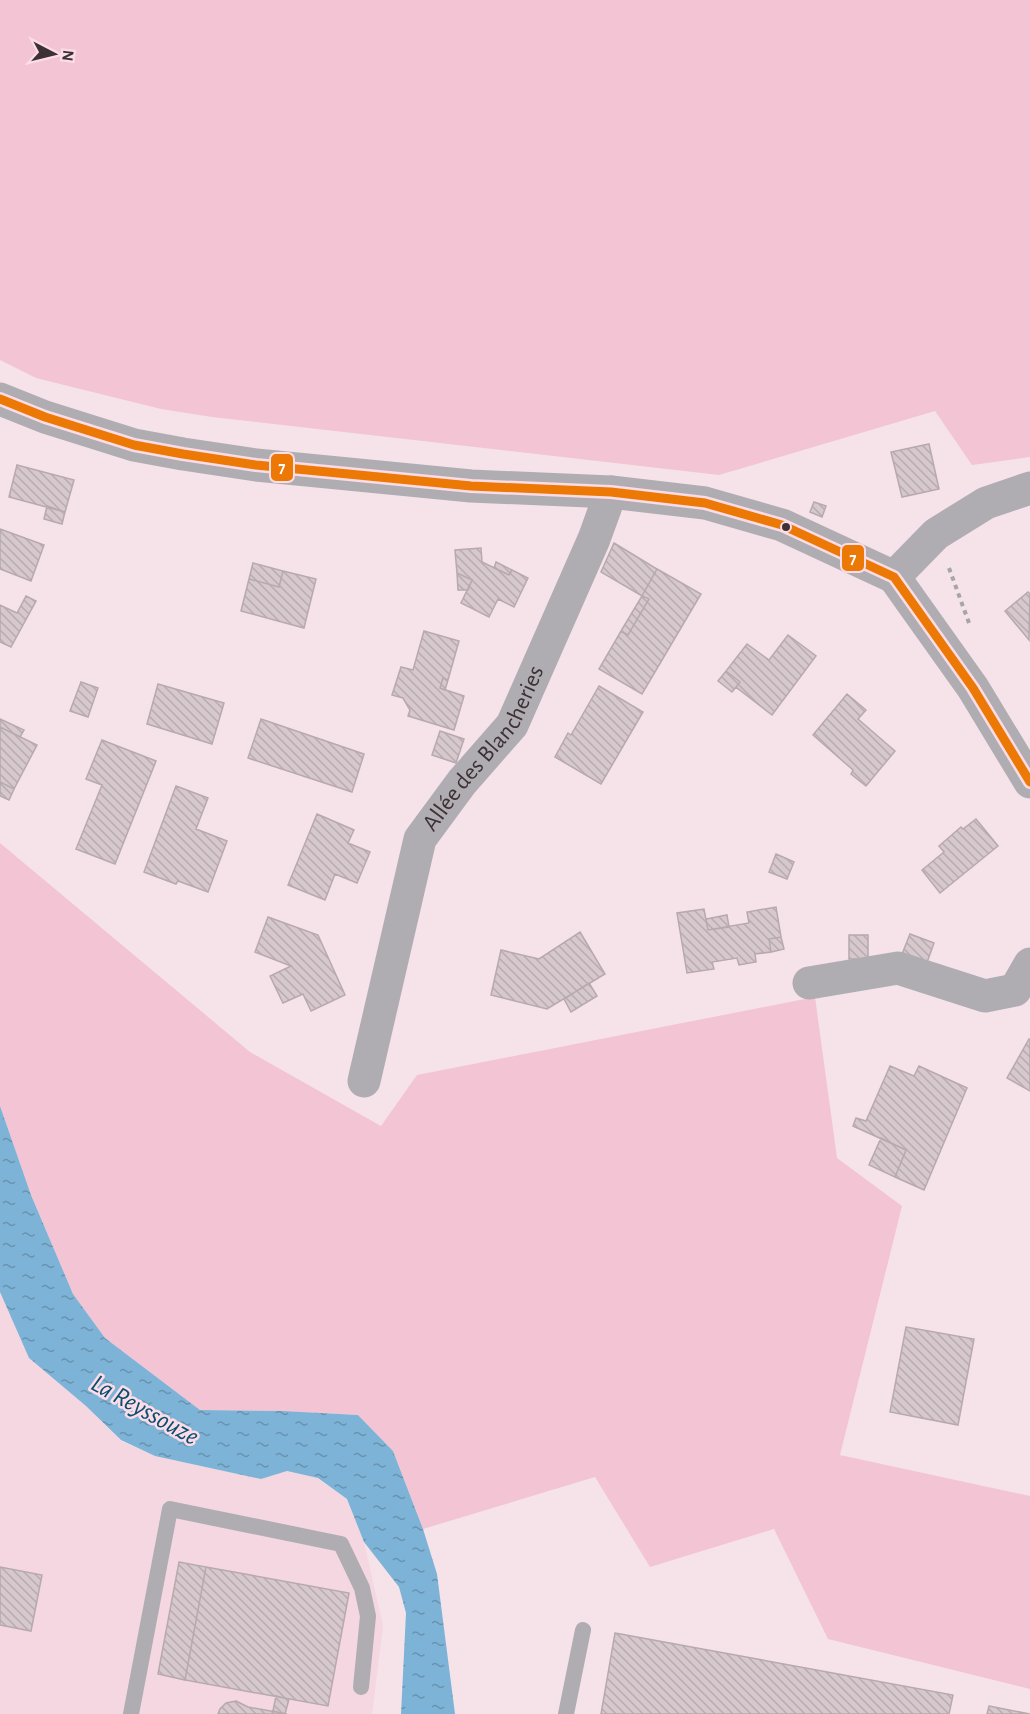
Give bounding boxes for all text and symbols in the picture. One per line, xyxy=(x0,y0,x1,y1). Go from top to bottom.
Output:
north arrow xyxy=(24,24,84,84)
text: N xyxy=(59,49,77,62)
line badge: 7 xyxy=(270,453,294,482)
text: 7 xyxy=(279,460,286,476)
unlabelled marker xyxy=(780,521,792,533)
line badge: 7 xyxy=(841,544,865,572)
text: 7 xyxy=(850,551,857,567)
street label: Allée des Blancheries xyxy=(418,662,549,835)
water label: La Reyssouze xyxy=(87,1370,203,1450)

